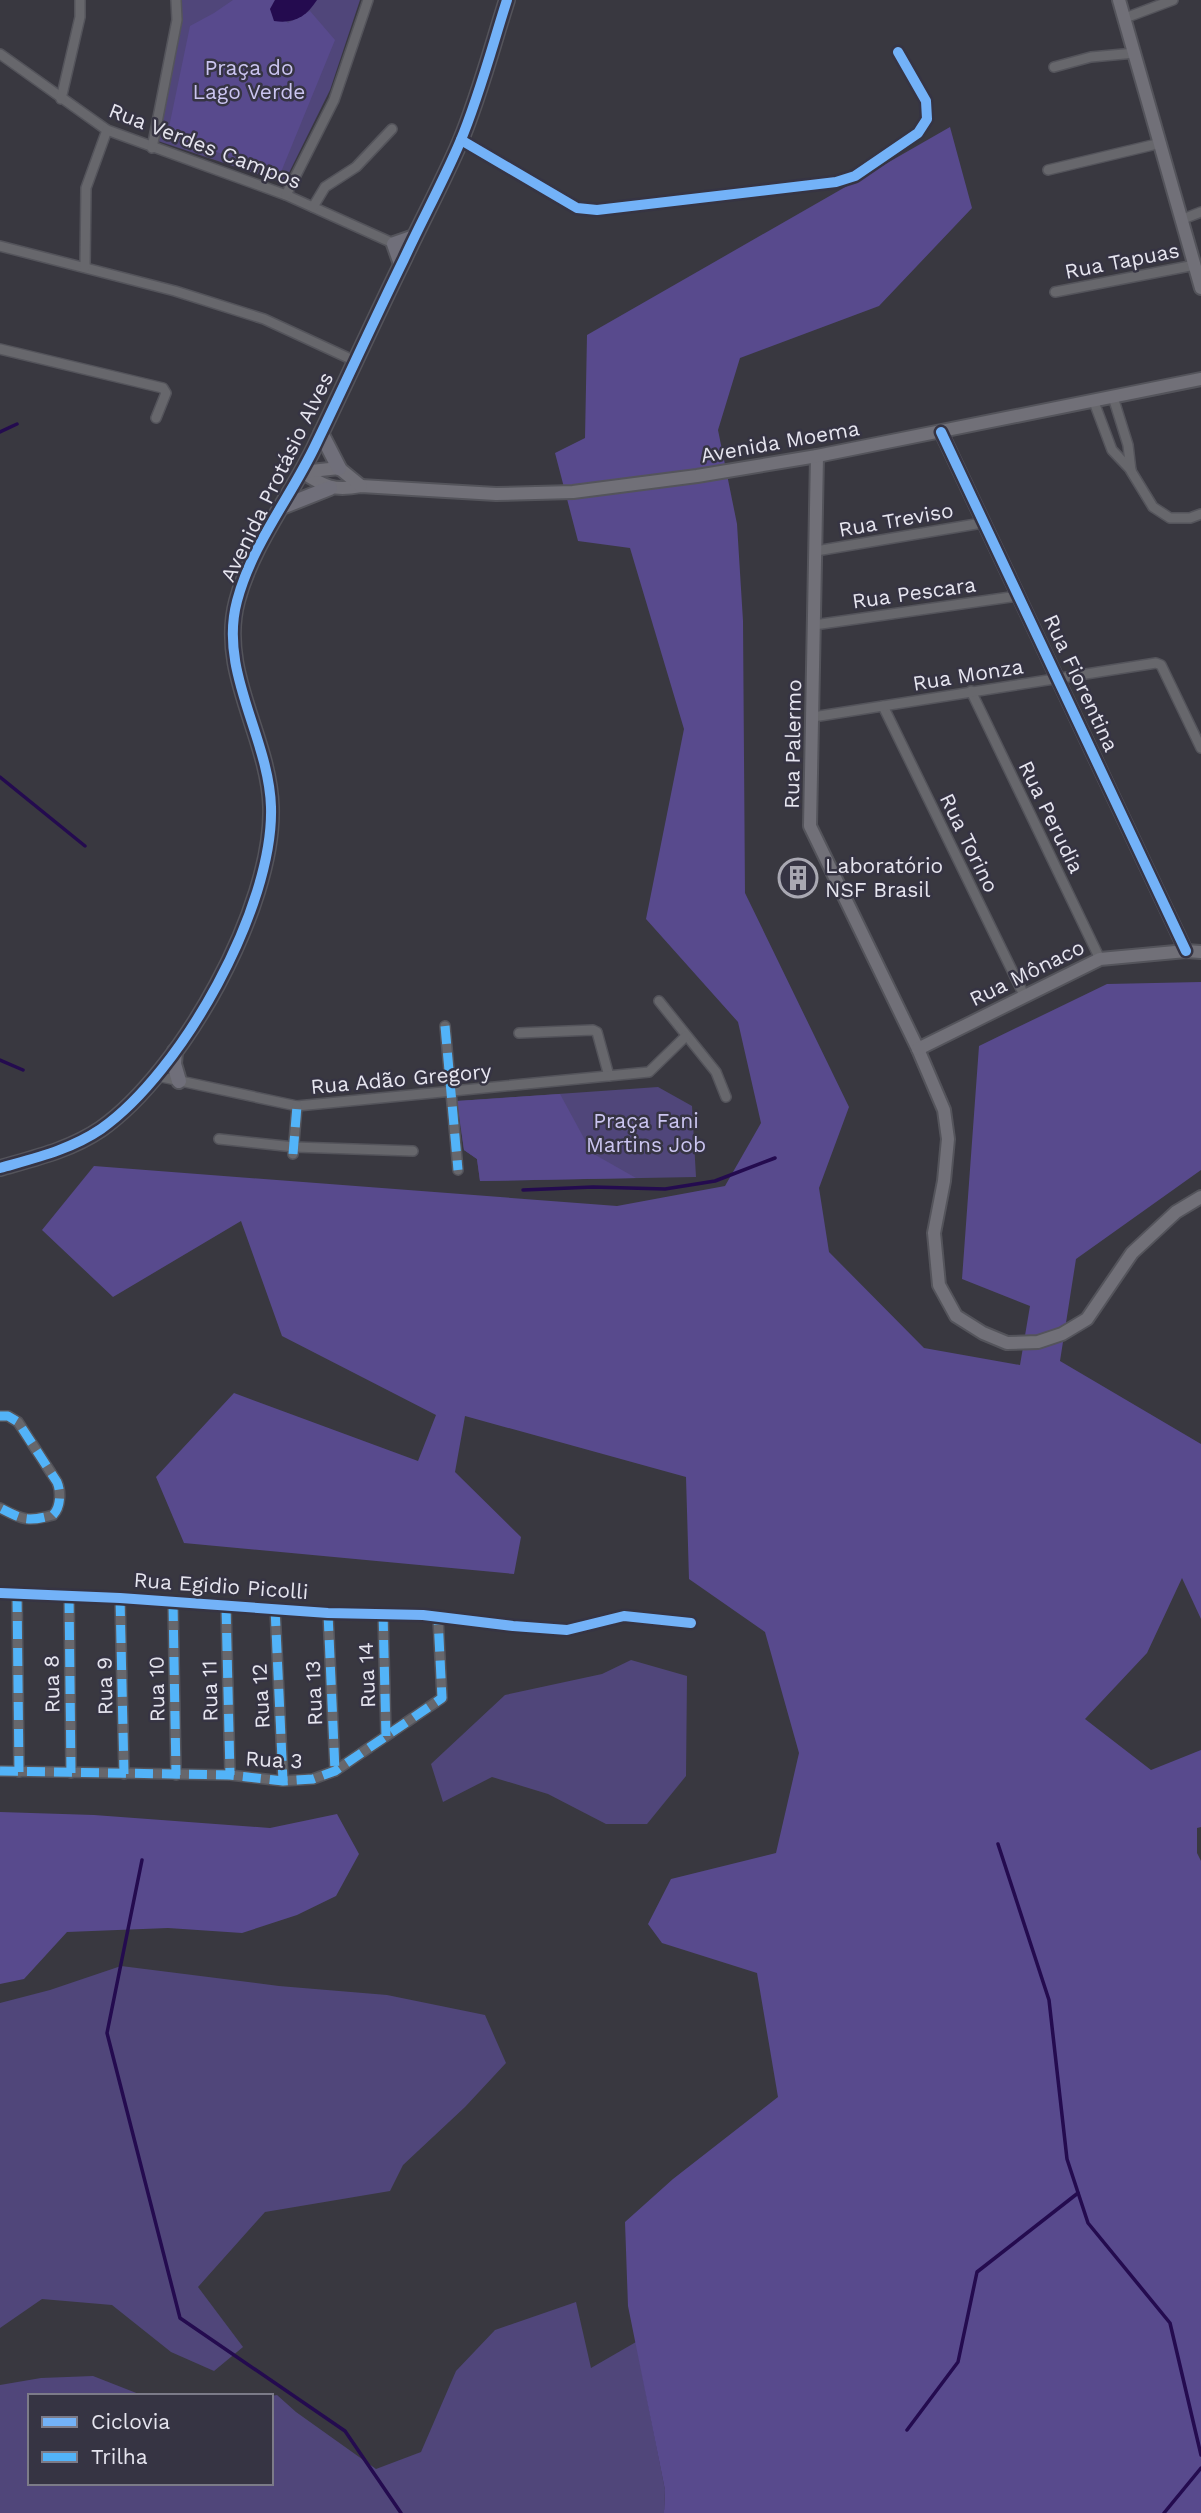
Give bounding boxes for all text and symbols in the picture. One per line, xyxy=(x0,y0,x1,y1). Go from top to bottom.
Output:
park label: Praça do Lago Verde xyxy=(193,55,305,104)
street label: Rua Verdes Campos xyxy=(105,97,305,194)
street label: Rua Tapuas xyxy=(1062,237,1181,284)
street label: Avenida Protásio Alves xyxy=(215,368,338,586)
street label: Avenida Moema xyxy=(699,415,861,468)
street label: Rua Treviso xyxy=(837,497,955,542)
street label: Rua Pescara xyxy=(850,571,978,614)
street label: Rua Fiorentina xyxy=(1039,610,1124,756)
street label: Rua Monza xyxy=(911,653,1025,696)
street label: Rua Palermo xyxy=(779,679,806,809)
street label: Rua Perudia xyxy=(1013,756,1090,877)
street label: Rua Torino xyxy=(935,789,1004,897)
place label: Laboratório NSF Brasil xyxy=(825,853,943,902)
building icon: Laboratório NSF Brasil xyxy=(777,857,819,899)
street label: Rua Mônaco xyxy=(965,934,1088,1011)
street label: Rua Adão Gregory xyxy=(309,1058,493,1099)
park label: Praça Fani Martins Job xyxy=(586,1108,706,1157)
street label: Rua Egidio Picolli xyxy=(133,1567,309,1604)
street label: Rua 14 xyxy=(353,1642,380,1708)
street label: Rua 8 xyxy=(38,1655,65,1713)
street label: Rua 10 xyxy=(143,1656,170,1722)
street label: Rua 9 xyxy=(91,1657,118,1715)
street label: Rua 11 xyxy=(196,1660,223,1722)
street label: Rua 13 xyxy=(300,1660,327,1726)
street label: Rua 12 xyxy=(246,1663,275,1729)
street label: Rua 3 xyxy=(245,1746,303,1773)
legend xyxy=(28,2394,273,2485)
text: Ciclovia xyxy=(91,2409,170,2434)
text: Trilha xyxy=(91,2444,148,2469)

